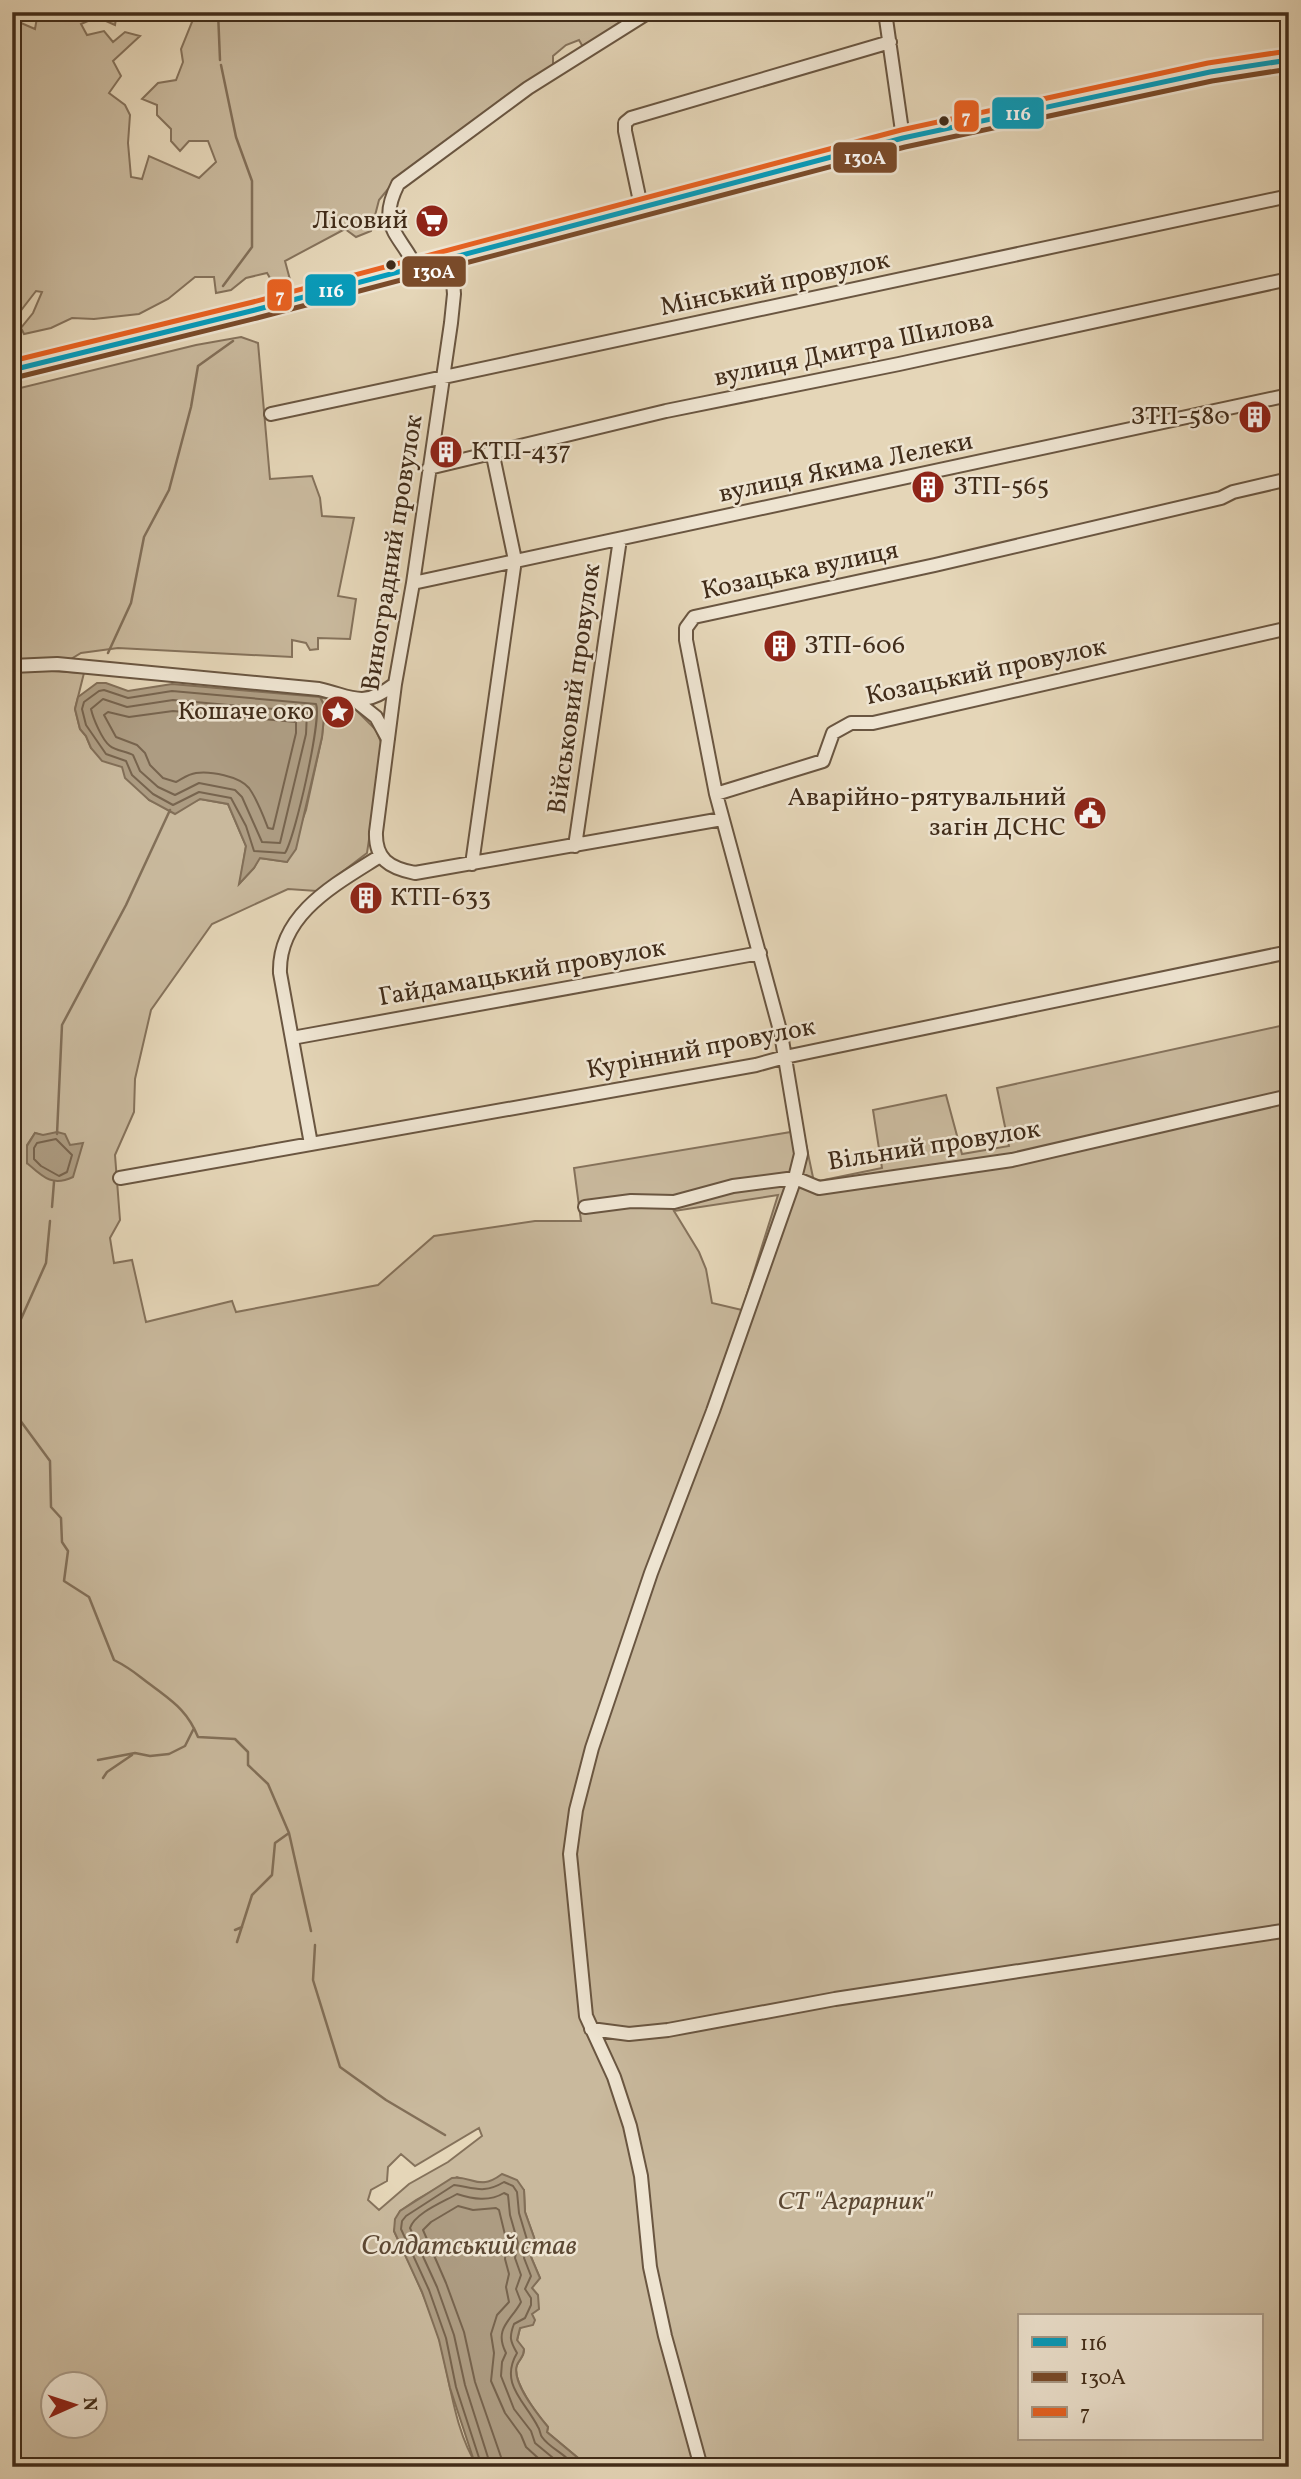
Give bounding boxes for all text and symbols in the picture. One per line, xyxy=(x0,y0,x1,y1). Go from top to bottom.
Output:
line badge: 116 xyxy=(991,96,1045,130)
line badge: 7 xyxy=(953,99,980,133)
text: 116 xyxy=(1005,102,1031,128)
text: 7 xyxy=(961,105,971,131)
unlabelled marker xyxy=(937,114,951,128)
line badge: 130А xyxy=(832,141,898,174)
text: 130А xyxy=(844,146,887,172)
supermarket icon: Лісовий xyxy=(413,202,451,240)
place label: Лісовий xyxy=(312,203,408,239)
street label: Мінський провулок xyxy=(657,242,893,326)
line badge: 130А xyxy=(401,255,467,288)
unlabelled marker xyxy=(384,258,398,272)
text: 130А xyxy=(413,260,456,286)
line badge: 116 xyxy=(304,273,357,307)
line badge: 7 xyxy=(266,278,293,312)
text: 116 xyxy=(318,279,344,305)
text: 7 xyxy=(275,284,285,310)
street label: вулиця Дмитра Шилова xyxy=(711,302,997,396)
building icon: ЗТП-580 xyxy=(1236,398,1274,436)
place label: ЗТП-580 xyxy=(1131,399,1230,435)
street label: Виноградний провулок xyxy=(353,412,433,694)
street label: вулиця Якима Лелеки xyxy=(716,423,976,513)
building icon: КТП-437 xyxy=(427,433,465,471)
place label: КТП-437 xyxy=(471,434,571,470)
building icon: ЗТП-565 xyxy=(909,468,947,506)
place label: ЗТП-565 xyxy=(953,469,1049,505)
street label: Козацька вулиця xyxy=(698,533,902,609)
street label: Військовий провулок xyxy=(540,561,610,817)
building icon: ЗТП-606 xyxy=(761,627,799,665)
place label: ЗТП-606 xyxy=(804,628,905,664)
street label: Козацький провулок xyxy=(862,629,1110,715)
place icon: Кошаче око xyxy=(319,693,357,731)
place label: Кошаче око xyxy=(177,694,314,730)
place label: Аварійно-рятувальний загін ДСНС xyxy=(788,780,1066,846)
public building icon: Аварійно-рятувальний загін ДСНС xyxy=(1071,794,1109,832)
building icon: КТП-633 xyxy=(347,879,385,917)
place label: КТП-633 xyxy=(390,880,491,916)
street label: Гайдамацький провулок xyxy=(376,930,668,1016)
street label: Курінний провулок xyxy=(584,1009,819,1089)
street label: Вільний провулок xyxy=(825,1111,1043,1181)
park label: СТ "Аграрник" xyxy=(778,2184,934,2220)
water label: Солдатський став xyxy=(361,2227,577,2266)
legend xyxy=(1018,2314,1262,2440)
text: 116 xyxy=(1080,2330,1107,2359)
text: 130А xyxy=(1080,2364,1126,2393)
north arrow xyxy=(38,2370,108,2440)
text: N xyxy=(76,2397,102,2412)
text: 7 xyxy=(1080,2400,1090,2429)

